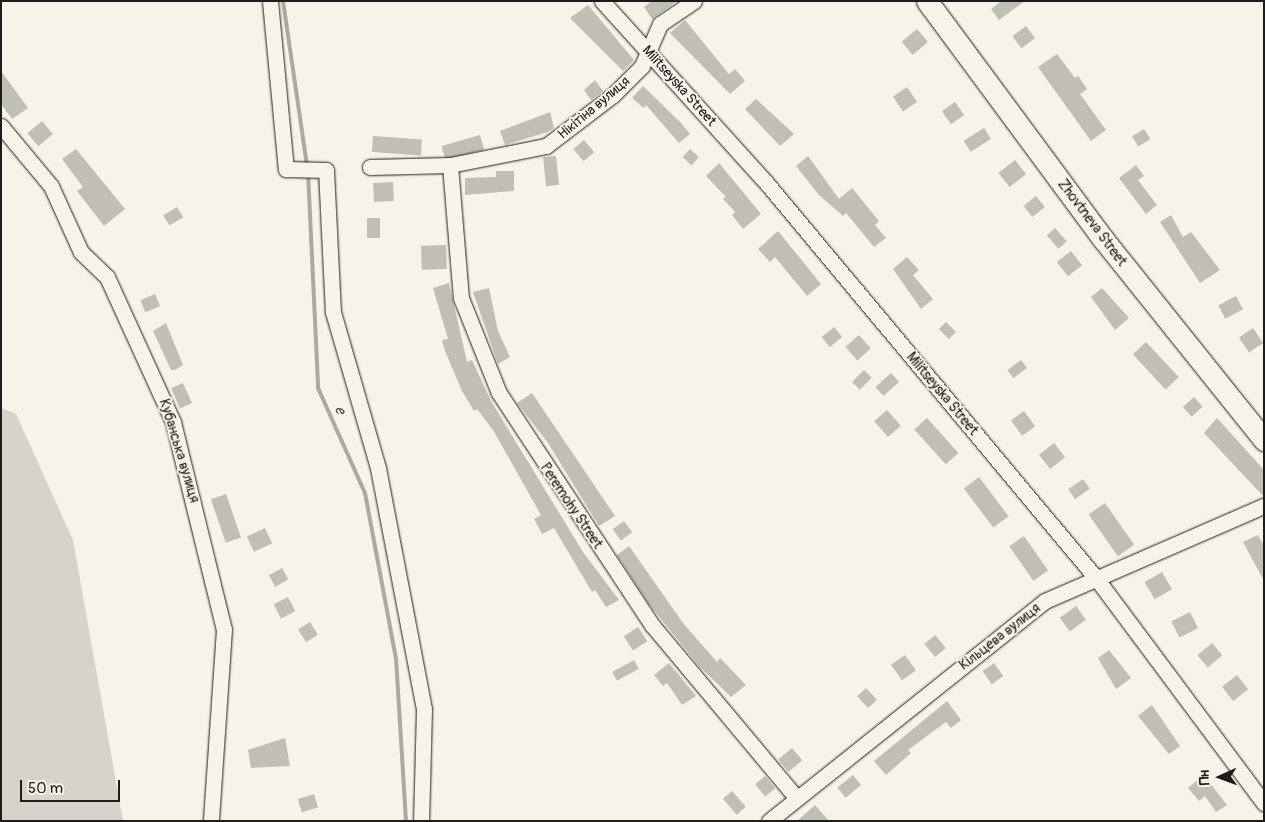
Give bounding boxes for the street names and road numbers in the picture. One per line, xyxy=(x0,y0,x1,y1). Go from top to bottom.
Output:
street label: Militseyska Street xyxy=(638,42,720,130)
street label: Нікітіна вулиця xyxy=(555,73,633,143)
street label: Zhovtneva Street xyxy=(1054,176,1130,270)
street label: Militseyska Street xyxy=(903,349,981,439)
street label: Кубанська вулиця xyxy=(155,397,203,505)
street label: Peremohy Street xyxy=(536,460,606,552)
street label: Кільцева вулиця xyxy=(956,600,1044,674)

